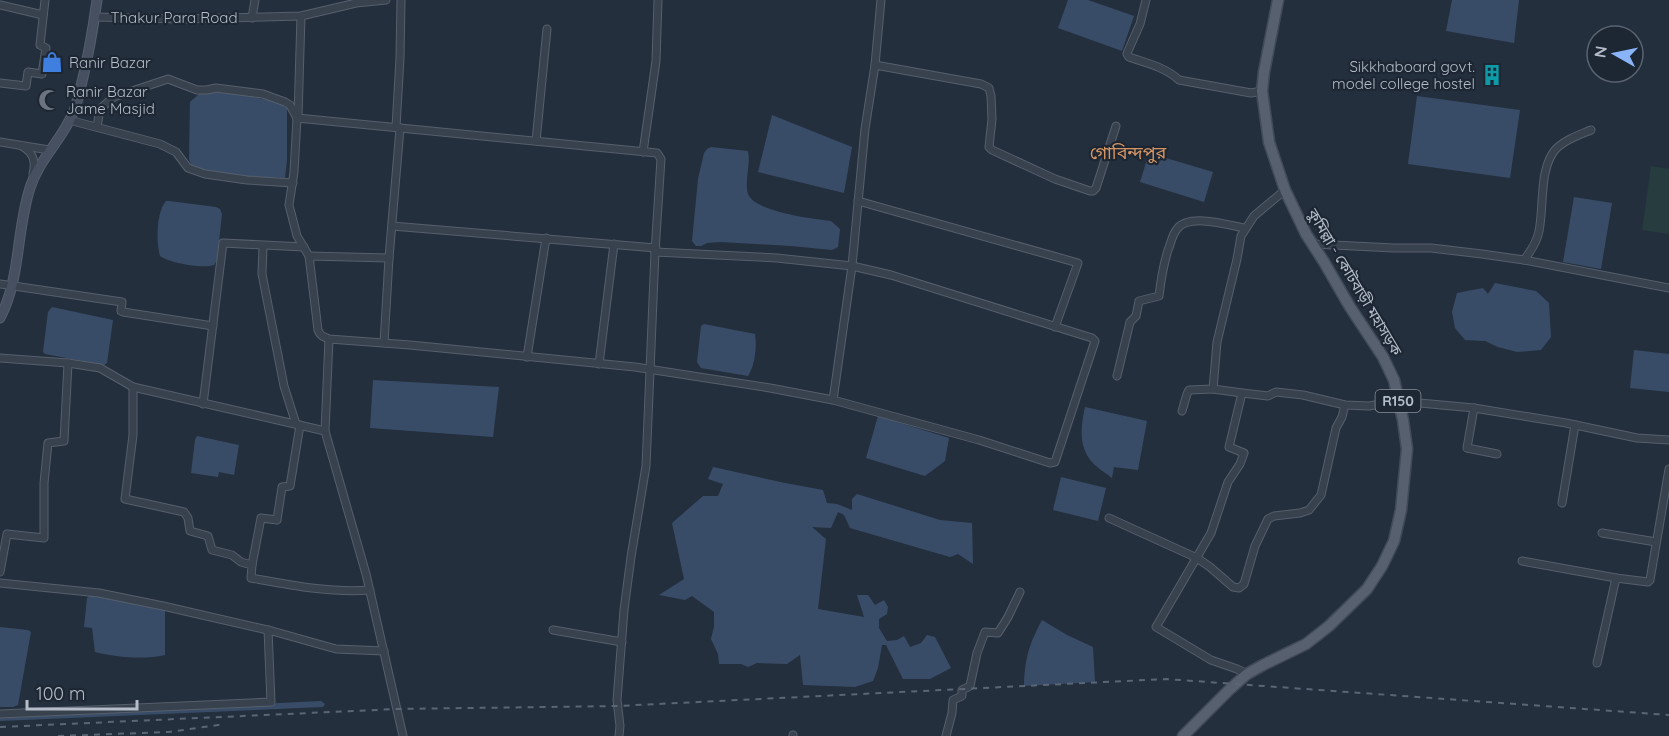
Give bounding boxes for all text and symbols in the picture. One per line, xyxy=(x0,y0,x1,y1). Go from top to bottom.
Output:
street label: Thakur Para Road xyxy=(111,8,237,27)
north arrow xyxy=(1585,24,1645,84)
text: N xyxy=(1589,44,1611,59)
shop icon: Ranir Bazar xyxy=(40,50,64,74)
place label: Ranir Bazar xyxy=(69,53,151,72)
place label: Sikkhaboard govt. model college hostel xyxy=(1332,57,1475,93)
building icon: Sikkhaboard govt. model college hostel xyxy=(1480,63,1504,87)
place label: Ranir Bazar Jame Masjid xyxy=(66,82,155,118)
mosque icon: Ranir Bazar Jame Masjid xyxy=(37,88,61,112)
district label: গোবিন্দপুর xyxy=(1090,141,1167,164)
street label: কুমিল্লা - কোটবাড়ী মহাসড়ক xyxy=(1303,204,1407,360)
road number: R150 xyxy=(1376,390,1420,412)
scale bar xyxy=(27,673,136,711)
text: 100 m xyxy=(36,682,85,705)

